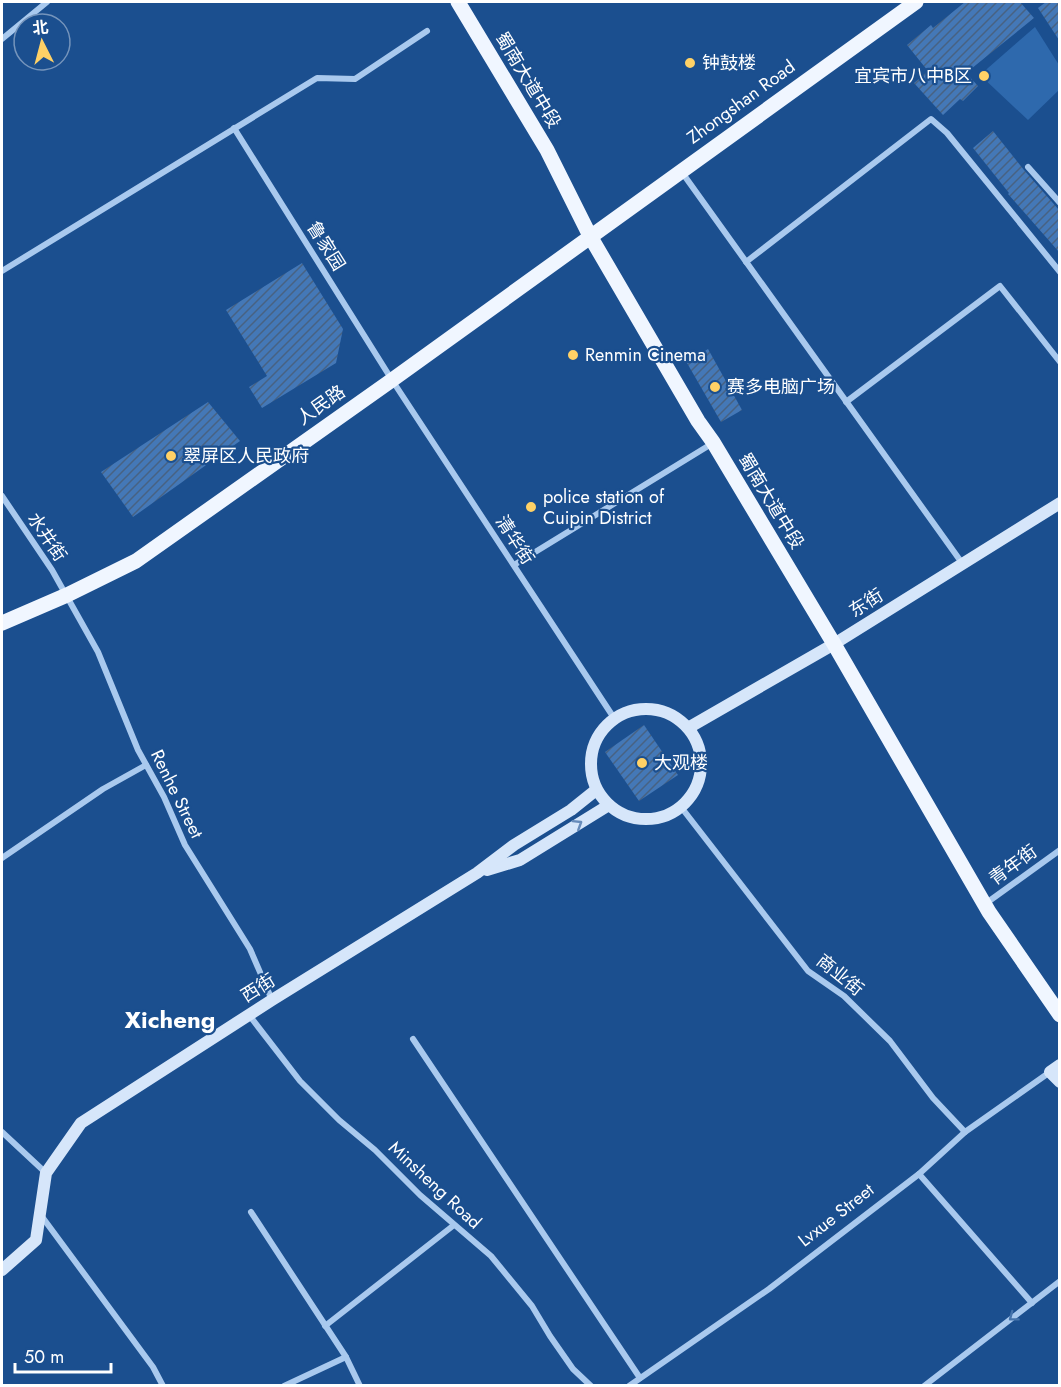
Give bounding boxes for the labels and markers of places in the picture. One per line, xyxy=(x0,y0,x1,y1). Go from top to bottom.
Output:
place label: 钟鼓楼 xyxy=(702,50,756,76)
marker: 钟鼓楼 xyxy=(683,56,697,70)
place label: 宜宾市八中B区 xyxy=(854,63,972,89)
marker: 宜宾市八中B区 xyxy=(977,69,991,83)
place label: Renmin Cinema xyxy=(585,342,706,368)
marker: Renmin Cinema xyxy=(566,348,580,362)
place label: 赛多电脑广场 xyxy=(727,374,835,400)
marker: 赛多电脑广场 xyxy=(708,380,722,394)
place label: 翠屏区人民政府 xyxy=(183,443,309,469)
marker: 翠屏区人民政府 xyxy=(164,449,178,463)
place label: police station of Cuipin District xyxy=(543,484,665,531)
marker: police station of Cuipin District xyxy=(524,500,538,514)
place label: 大观楼 xyxy=(654,750,708,776)
marker: 大观楼 xyxy=(635,756,649,770)

